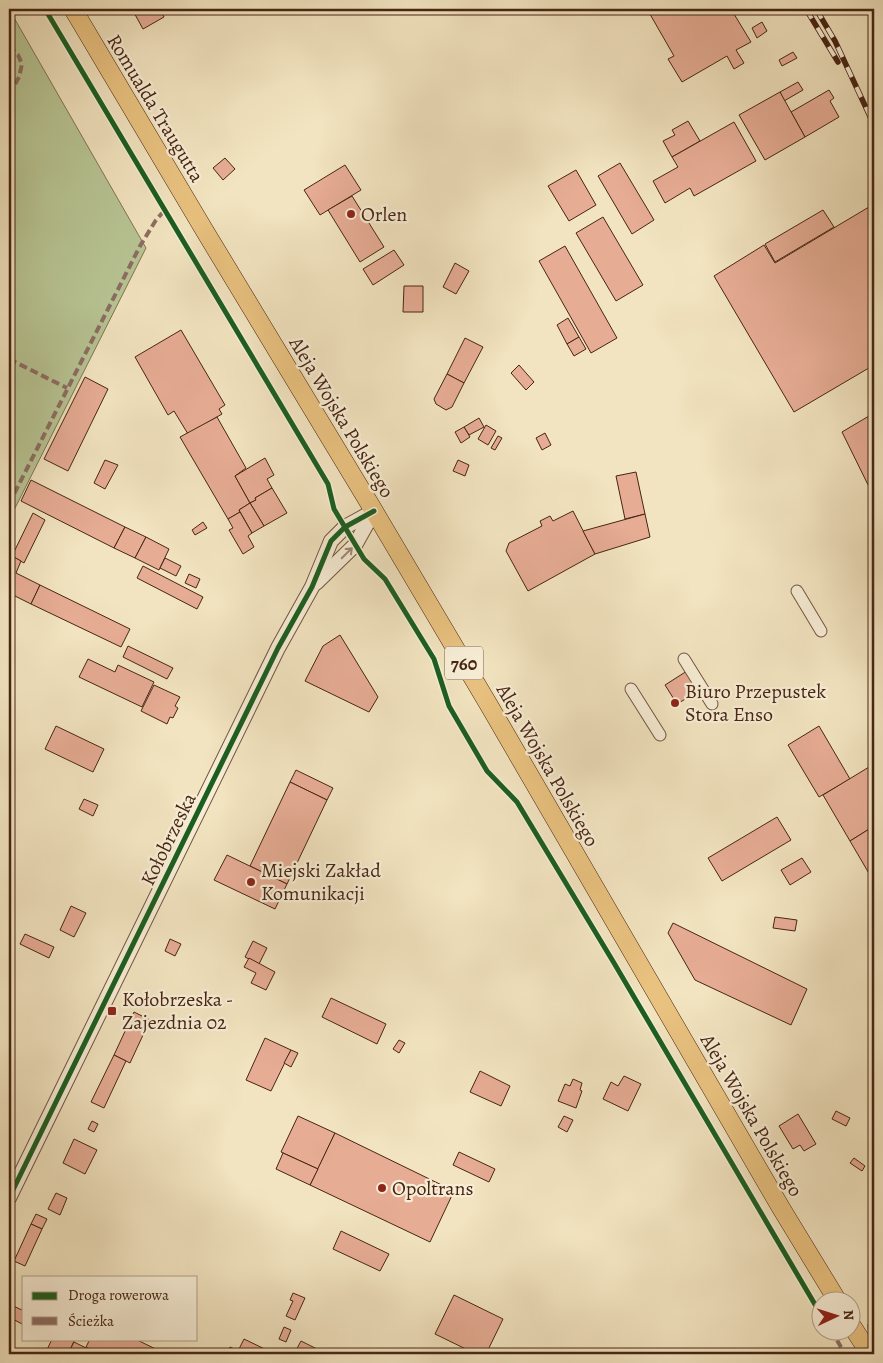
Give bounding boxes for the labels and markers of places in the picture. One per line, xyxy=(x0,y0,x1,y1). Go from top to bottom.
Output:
place label: Orlen xyxy=(361,201,407,228)
marker: Orlen xyxy=(345,208,357,220)
place label: Biuro Przepustek Stora Enso xyxy=(685,678,826,728)
marker: Biuro Przepustek Stora Enso xyxy=(669,697,681,709)
place label: Miejski Zakład Komunikacji xyxy=(261,857,381,907)
marker: Miejski Zakład Komunikacji xyxy=(245,876,257,888)
place label: Kołobrzeska - Zajezdnia 02 xyxy=(122,986,233,1036)
marker: Kołobrzeska - Zajezdnia 02 xyxy=(106,1005,118,1017)
place label: Opoltrans xyxy=(392,1175,474,1202)
marker: Opoltrans xyxy=(376,1182,388,1194)

